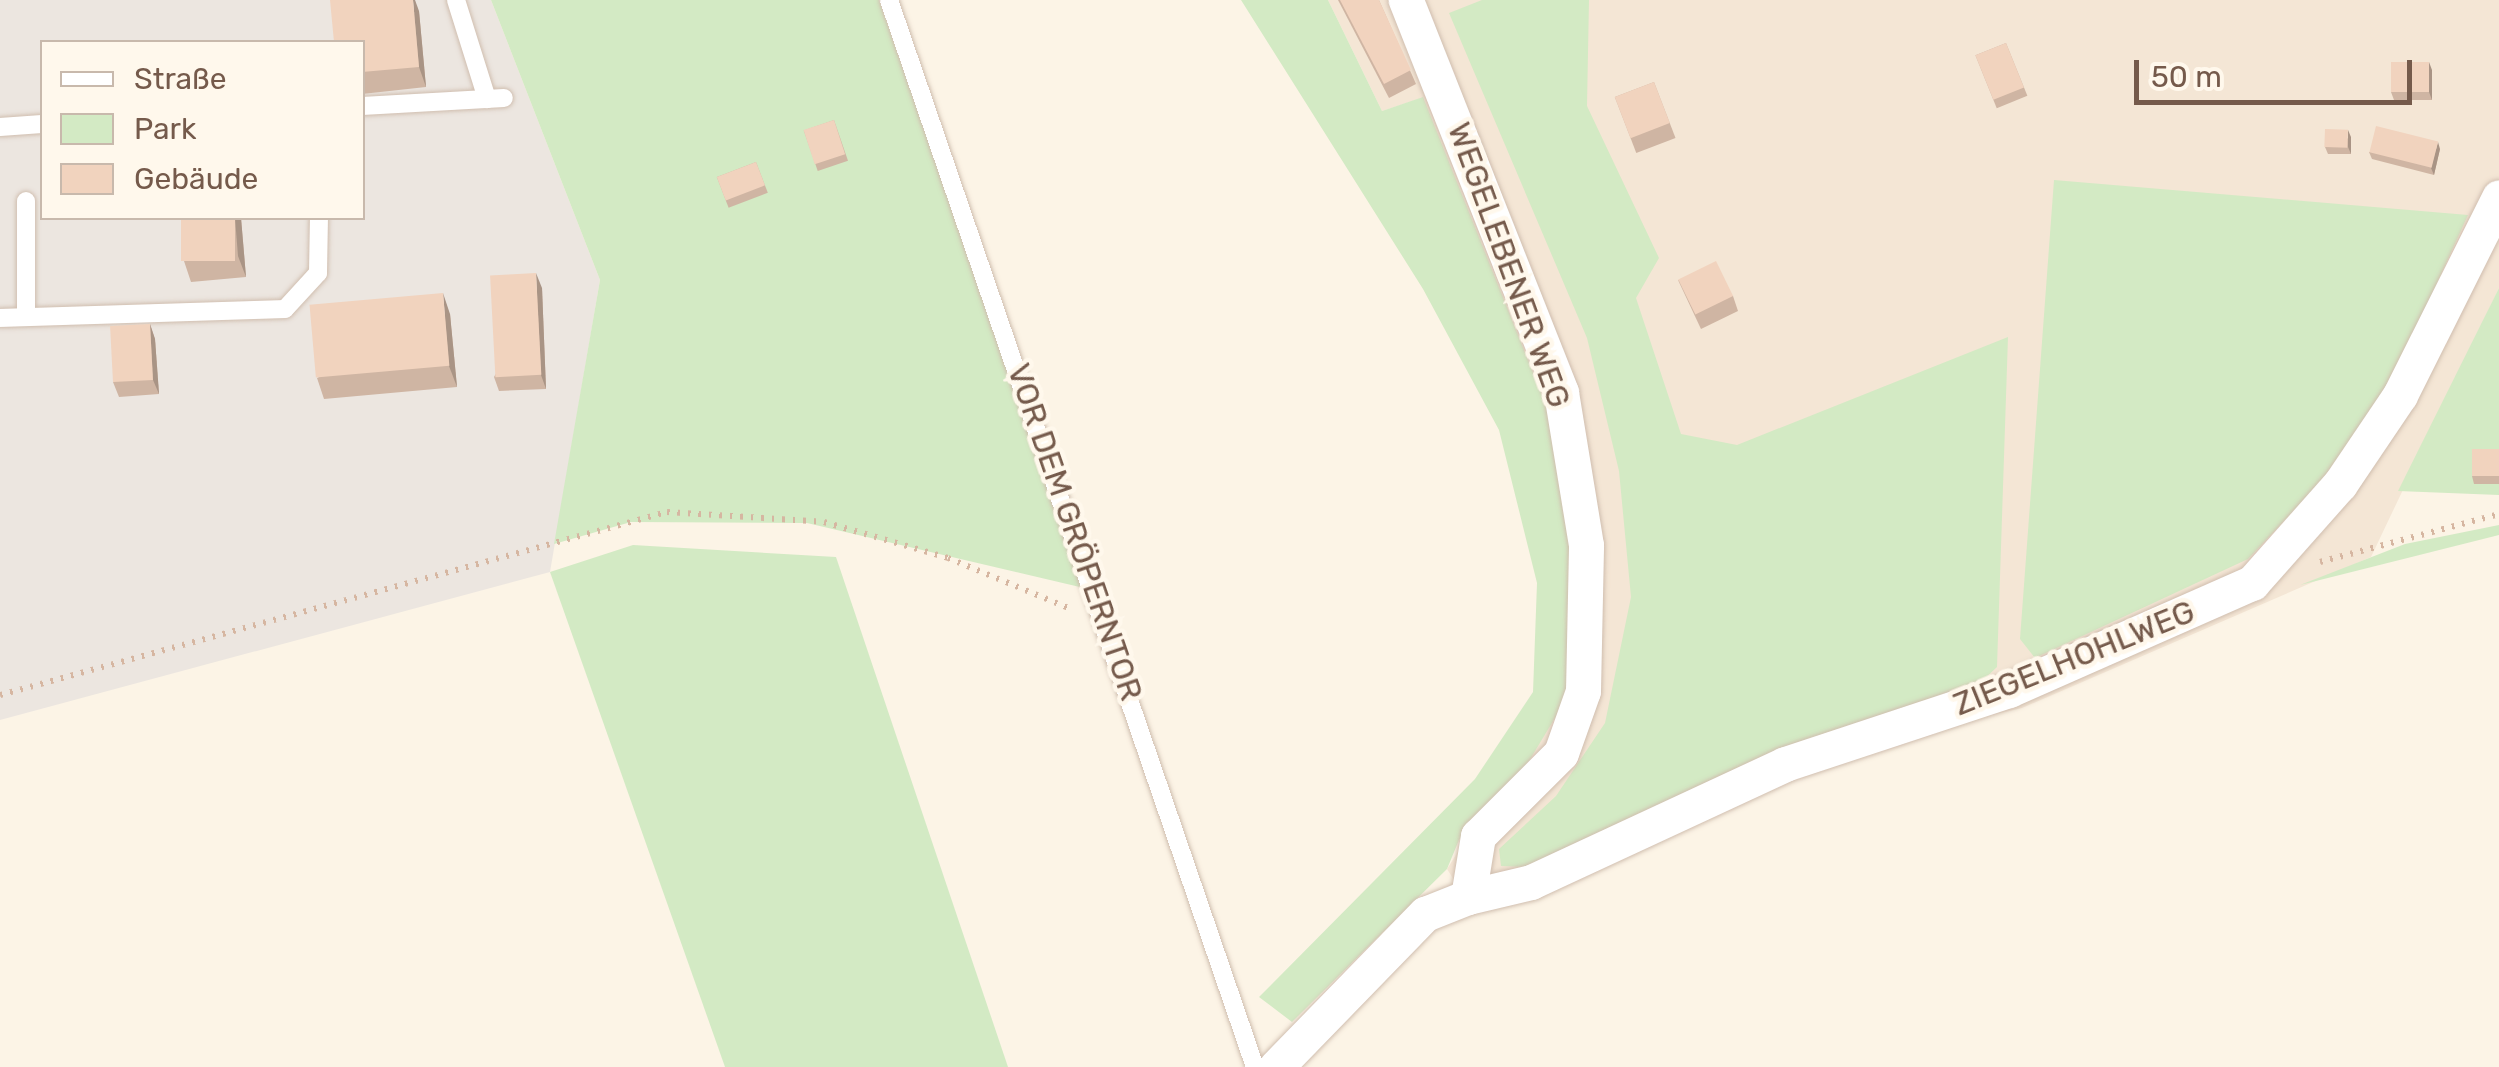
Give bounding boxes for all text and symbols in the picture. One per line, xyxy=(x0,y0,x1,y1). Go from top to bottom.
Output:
legend xyxy=(40,40,365,220)
scale bar xyxy=(2139,40,2416,102)
text: 50 m xyxy=(2151,59,2222,95)
text: Straße xyxy=(134,61,227,97)
text: Park xyxy=(134,111,196,147)
street label: WEGELEBENER WEG xyxy=(1439,117,1579,413)
text: Gebäude xyxy=(134,161,258,197)
street label: VOR DEM GRÖPERNTOR xyxy=(999,359,1151,705)
street label: ZIEGELHOHLWEG xyxy=(1948,592,2200,724)

